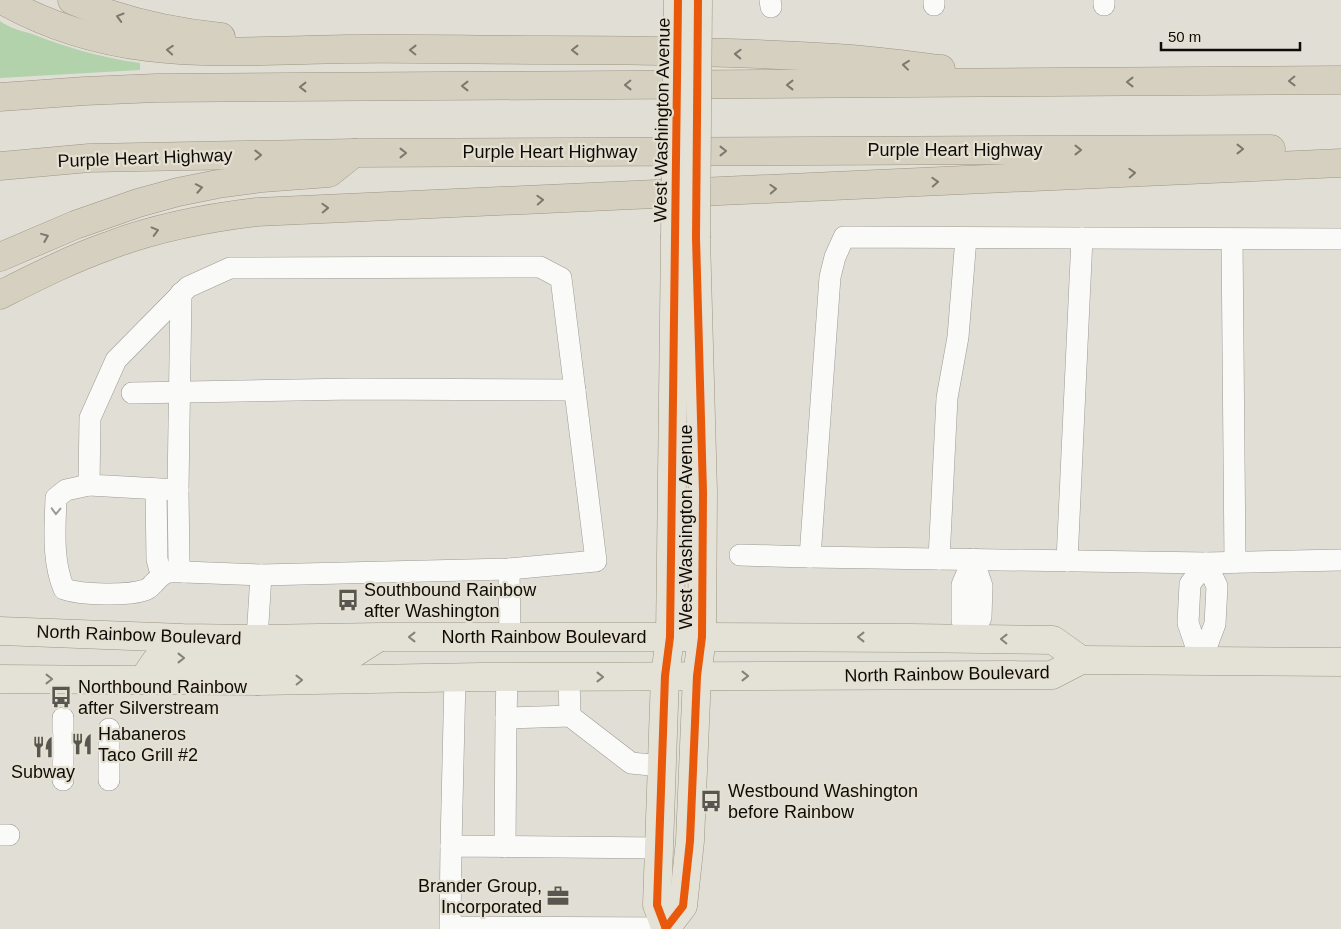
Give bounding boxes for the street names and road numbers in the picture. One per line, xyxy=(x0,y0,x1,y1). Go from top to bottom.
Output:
street label: West Washington Avenue xyxy=(650,17,674,223)
street label: Purple Heart Highway xyxy=(867,140,1043,160)
street label: Purple Heart Highway xyxy=(462,142,638,162)
street label: Purple Heart Highway xyxy=(57,145,233,171)
street label: West Washington Avenue xyxy=(676,425,696,629)
street label: North Rainbow Boulevard xyxy=(36,621,242,649)
street label: North Rainbow Boulevard xyxy=(441,627,647,647)
street label: North Rainbow Boulevard xyxy=(844,662,1050,686)

